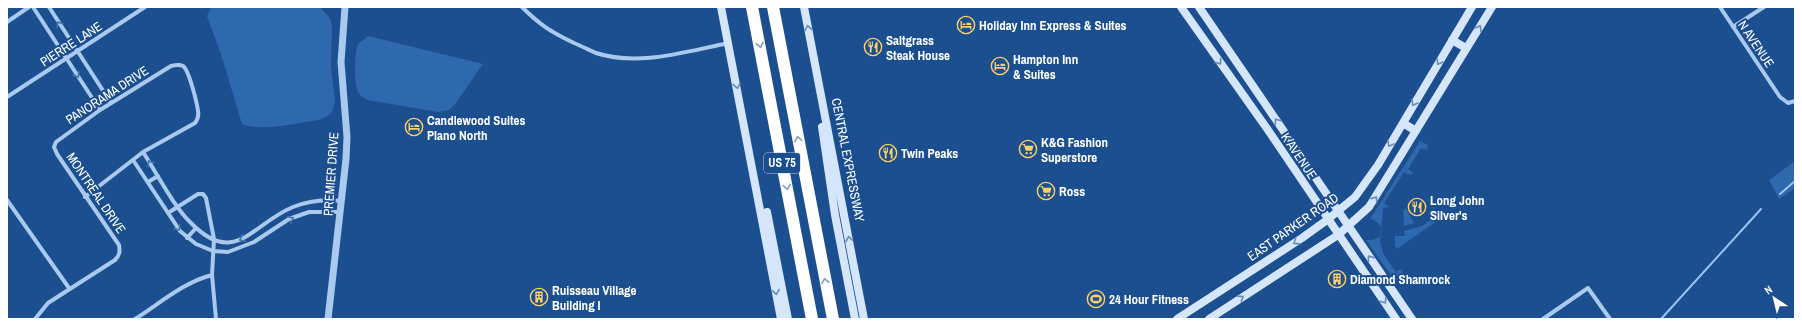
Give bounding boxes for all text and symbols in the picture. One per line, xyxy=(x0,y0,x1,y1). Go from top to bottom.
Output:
hotel icon: Holiday Inn Express & Suites xyxy=(956,15,976,35)
place label: Holiday Inn Express & Suites xyxy=(979,17,1127,34)
street label: N AVENUE xyxy=(1734,17,1778,71)
street label: PIERRE LANE xyxy=(37,18,105,70)
one-way arrow xyxy=(57,21,64,28)
one-way arrow xyxy=(804,25,813,31)
one-way arrow xyxy=(1474,25,1482,32)
place label: Saltgrass Steak House xyxy=(886,32,950,64)
restaurant icon: Saltgrass Steak House xyxy=(863,37,883,57)
one-way arrow xyxy=(755,42,763,48)
place label: Hampton Inn & Suites xyxy=(1013,51,1078,83)
hotel icon: Hampton Inn & Suites xyxy=(990,56,1010,76)
one-way arrow xyxy=(1214,58,1222,65)
one-way arrow xyxy=(1436,58,1443,65)
street label: PANORAMA DRIVE xyxy=(62,62,152,128)
one-way arrow xyxy=(72,71,80,78)
one-way arrow xyxy=(733,83,741,90)
street label: CENTRAL EXPRESSWAY xyxy=(828,97,868,223)
one-way arrow xyxy=(1411,99,1418,106)
place label: Candlewood Suites Plano North xyxy=(427,112,525,144)
hotel icon: Candlewood Suites Plano North xyxy=(404,117,424,137)
one-way arrow xyxy=(1274,118,1282,125)
street label: K AVENUE xyxy=(1277,129,1321,183)
street label: PREMIER DRIVE xyxy=(320,131,342,217)
place label: K&G Fashion Superstore xyxy=(1041,134,1108,166)
one-way arrow xyxy=(795,136,803,142)
supermarket icon: K&G Fashion Superstore xyxy=(1018,139,1038,159)
one-way arrow xyxy=(1388,140,1395,147)
restaurant icon: Twin Peaks xyxy=(878,143,898,163)
place label: Twin Peaks xyxy=(901,145,958,162)
street label: MONTREAL DRIVE xyxy=(63,149,129,237)
road number: US 75 xyxy=(764,153,800,173)
one-way arrow xyxy=(148,160,155,167)
supermarket icon: Ross xyxy=(1036,181,1056,201)
place label: Ross xyxy=(1059,183,1085,200)
one-way arrow xyxy=(782,184,791,190)
street label: EAST PARKER ROAD xyxy=(1244,189,1342,265)
place label: Long John Silver's xyxy=(1430,192,1484,224)
one-way arrow xyxy=(1370,196,1377,203)
restaurant icon: Long John Silver's xyxy=(1407,197,1427,217)
one-way arrow xyxy=(287,216,294,224)
one-way arrow xyxy=(173,223,180,230)
one-way arrow xyxy=(239,234,246,242)
one-way arrow xyxy=(845,236,854,243)
one-way arrow xyxy=(1293,238,1300,245)
one-way arrow xyxy=(1368,256,1375,263)
building icon: Diamond Shamrock xyxy=(1327,269,1347,289)
place label: Diamond Shamrock xyxy=(1350,271,1450,288)
one-way arrow xyxy=(822,278,830,284)
north arrow xyxy=(1754,278,1794,318)
place label: Ruisseau Village Building I xyxy=(552,282,637,314)
text: N xyxy=(1762,282,1775,297)
building icon: Ruisseau Village Building I xyxy=(529,287,549,307)
one-way arrow xyxy=(771,289,780,295)
sports icon: 24 Hour Fitness xyxy=(1086,289,1106,309)
place label: 24 Hour Fitness xyxy=(1109,291,1189,308)
one-way arrow xyxy=(1237,295,1244,303)
one-way arrow xyxy=(1379,297,1386,304)

